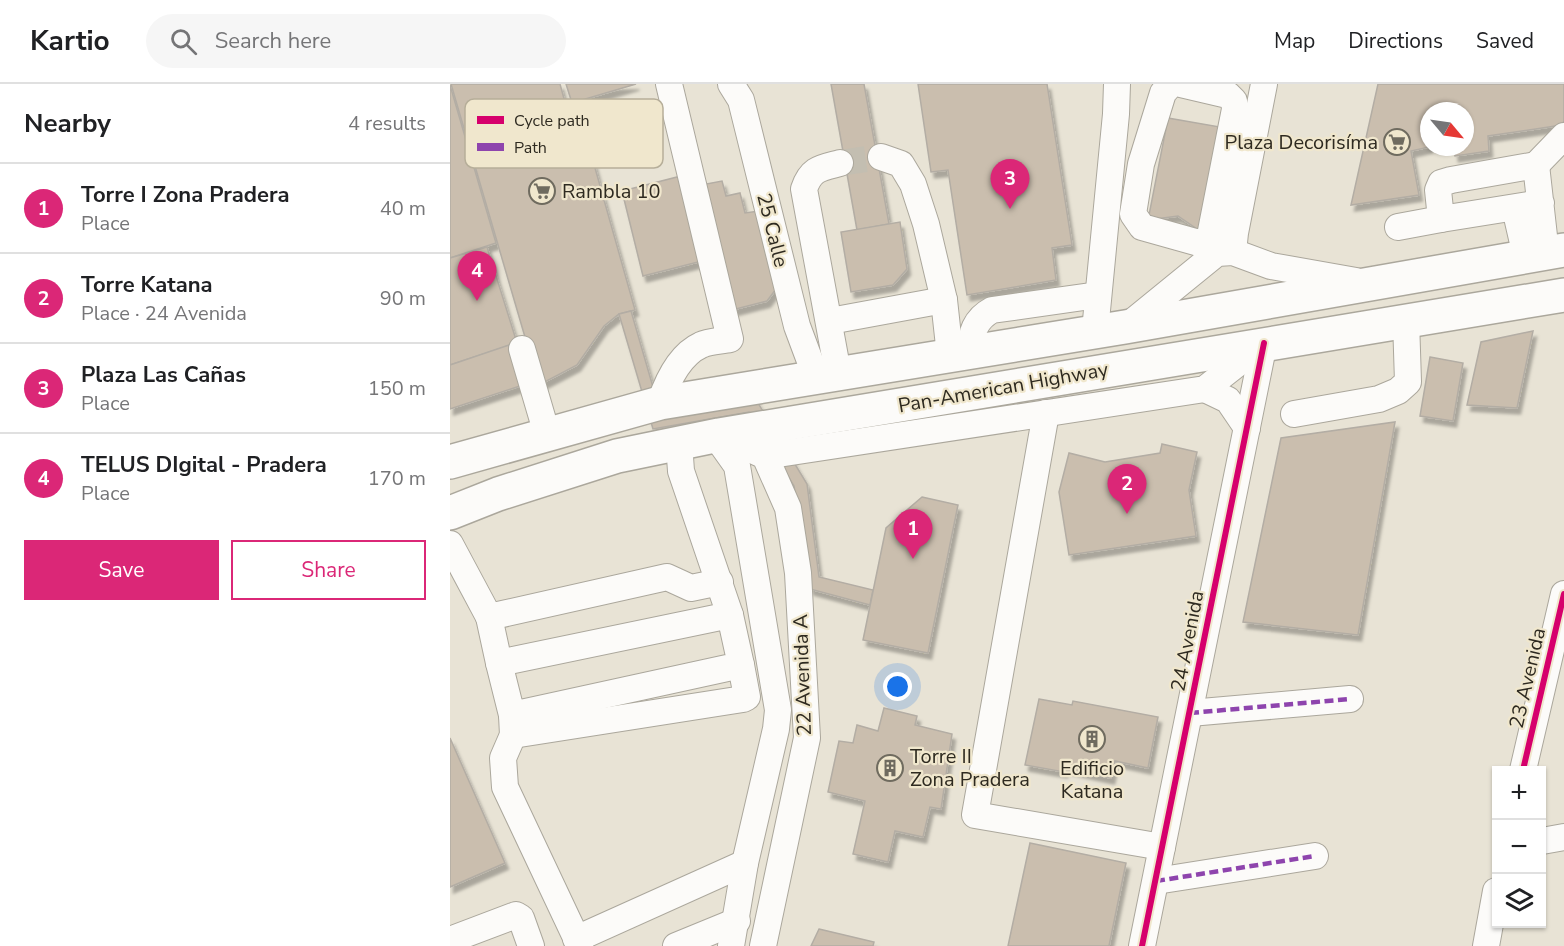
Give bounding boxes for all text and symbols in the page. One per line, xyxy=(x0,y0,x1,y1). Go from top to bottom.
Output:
search box xyxy=(146,14,566,68)
text: Kartio xyxy=(30,22,110,60)
icon: search xyxy=(167,25,200,58)
text: Search here xyxy=(215,26,331,56)
text: Map xyxy=(1274,27,1315,55)
text: Directions xyxy=(1348,27,1443,55)
text: Saved xyxy=(1476,27,1534,55)
legend xyxy=(465,99,663,168)
north arrow xyxy=(1420,102,1474,156)
text: Nearby xyxy=(24,106,111,141)
text: 4 results xyxy=(348,110,426,137)
text: Cycle path xyxy=(514,110,590,132)
supermarket icon: Plaza Decorisíma xyxy=(1382,127,1412,157)
place label: Plaza Decorisíma xyxy=(1224,129,1378,156)
text: Path xyxy=(514,137,547,159)
pin: 3 xyxy=(990,160,1030,209)
supermarket icon: Rambla 10 xyxy=(527,176,557,206)
place label: Rambla 10 xyxy=(562,178,660,205)
text: Torre I Zona Pradera xyxy=(81,180,290,210)
street label: 25 Calle xyxy=(750,190,795,270)
text: 1 xyxy=(38,195,50,222)
text: 40 m xyxy=(380,195,426,222)
text: Place xyxy=(81,210,130,237)
pin: 4 xyxy=(458,252,496,301)
text: Torre Katana xyxy=(81,270,213,300)
text: 2 xyxy=(38,285,50,312)
text: 90 m xyxy=(380,285,426,312)
text: Place · 24 Avenida xyxy=(81,300,247,327)
street label: Pan-American Highway xyxy=(896,356,1111,419)
text: Plaza Las Cañas xyxy=(81,360,246,390)
text: 3 xyxy=(38,375,50,402)
text: 150 m xyxy=(368,375,426,402)
text: Place xyxy=(81,390,130,417)
text: TELUS DIgital - Pradera xyxy=(81,450,327,480)
pin: 2 xyxy=(1108,464,1146,514)
text: 4 xyxy=(38,465,50,492)
text: 170 m xyxy=(368,465,426,492)
text: Place xyxy=(81,480,130,507)
pin: 1 xyxy=(894,510,932,559)
button: Save xyxy=(24,540,219,600)
button: Share xyxy=(231,540,426,600)
street label: 24 Avenida xyxy=(1164,588,1210,694)
street label: 22 Avenida A xyxy=(787,613,818,736)
street label: 23 Avenida xyxy=(1503,625,1552,731)
your location xyxy=(883,672,912,701)
building icon: Edificio Katana xyxy=(1077,724,1107,754)
place label: Torre II Zona Pradera xyxy=(910,743,1030,793)
building icon: Torre II Zona Pradera xyxy=(875,753,905,783)
place label: Edificio Katana xyxy=(1060,755,1124,805)
map controls xyxy=(1492,766,1546,928)
button: + xyxy=(1492,766,1546,820)
button: − xyxy=(1492,820,1546,874)
button: layers xyxy=(1492,874,1546,928)

